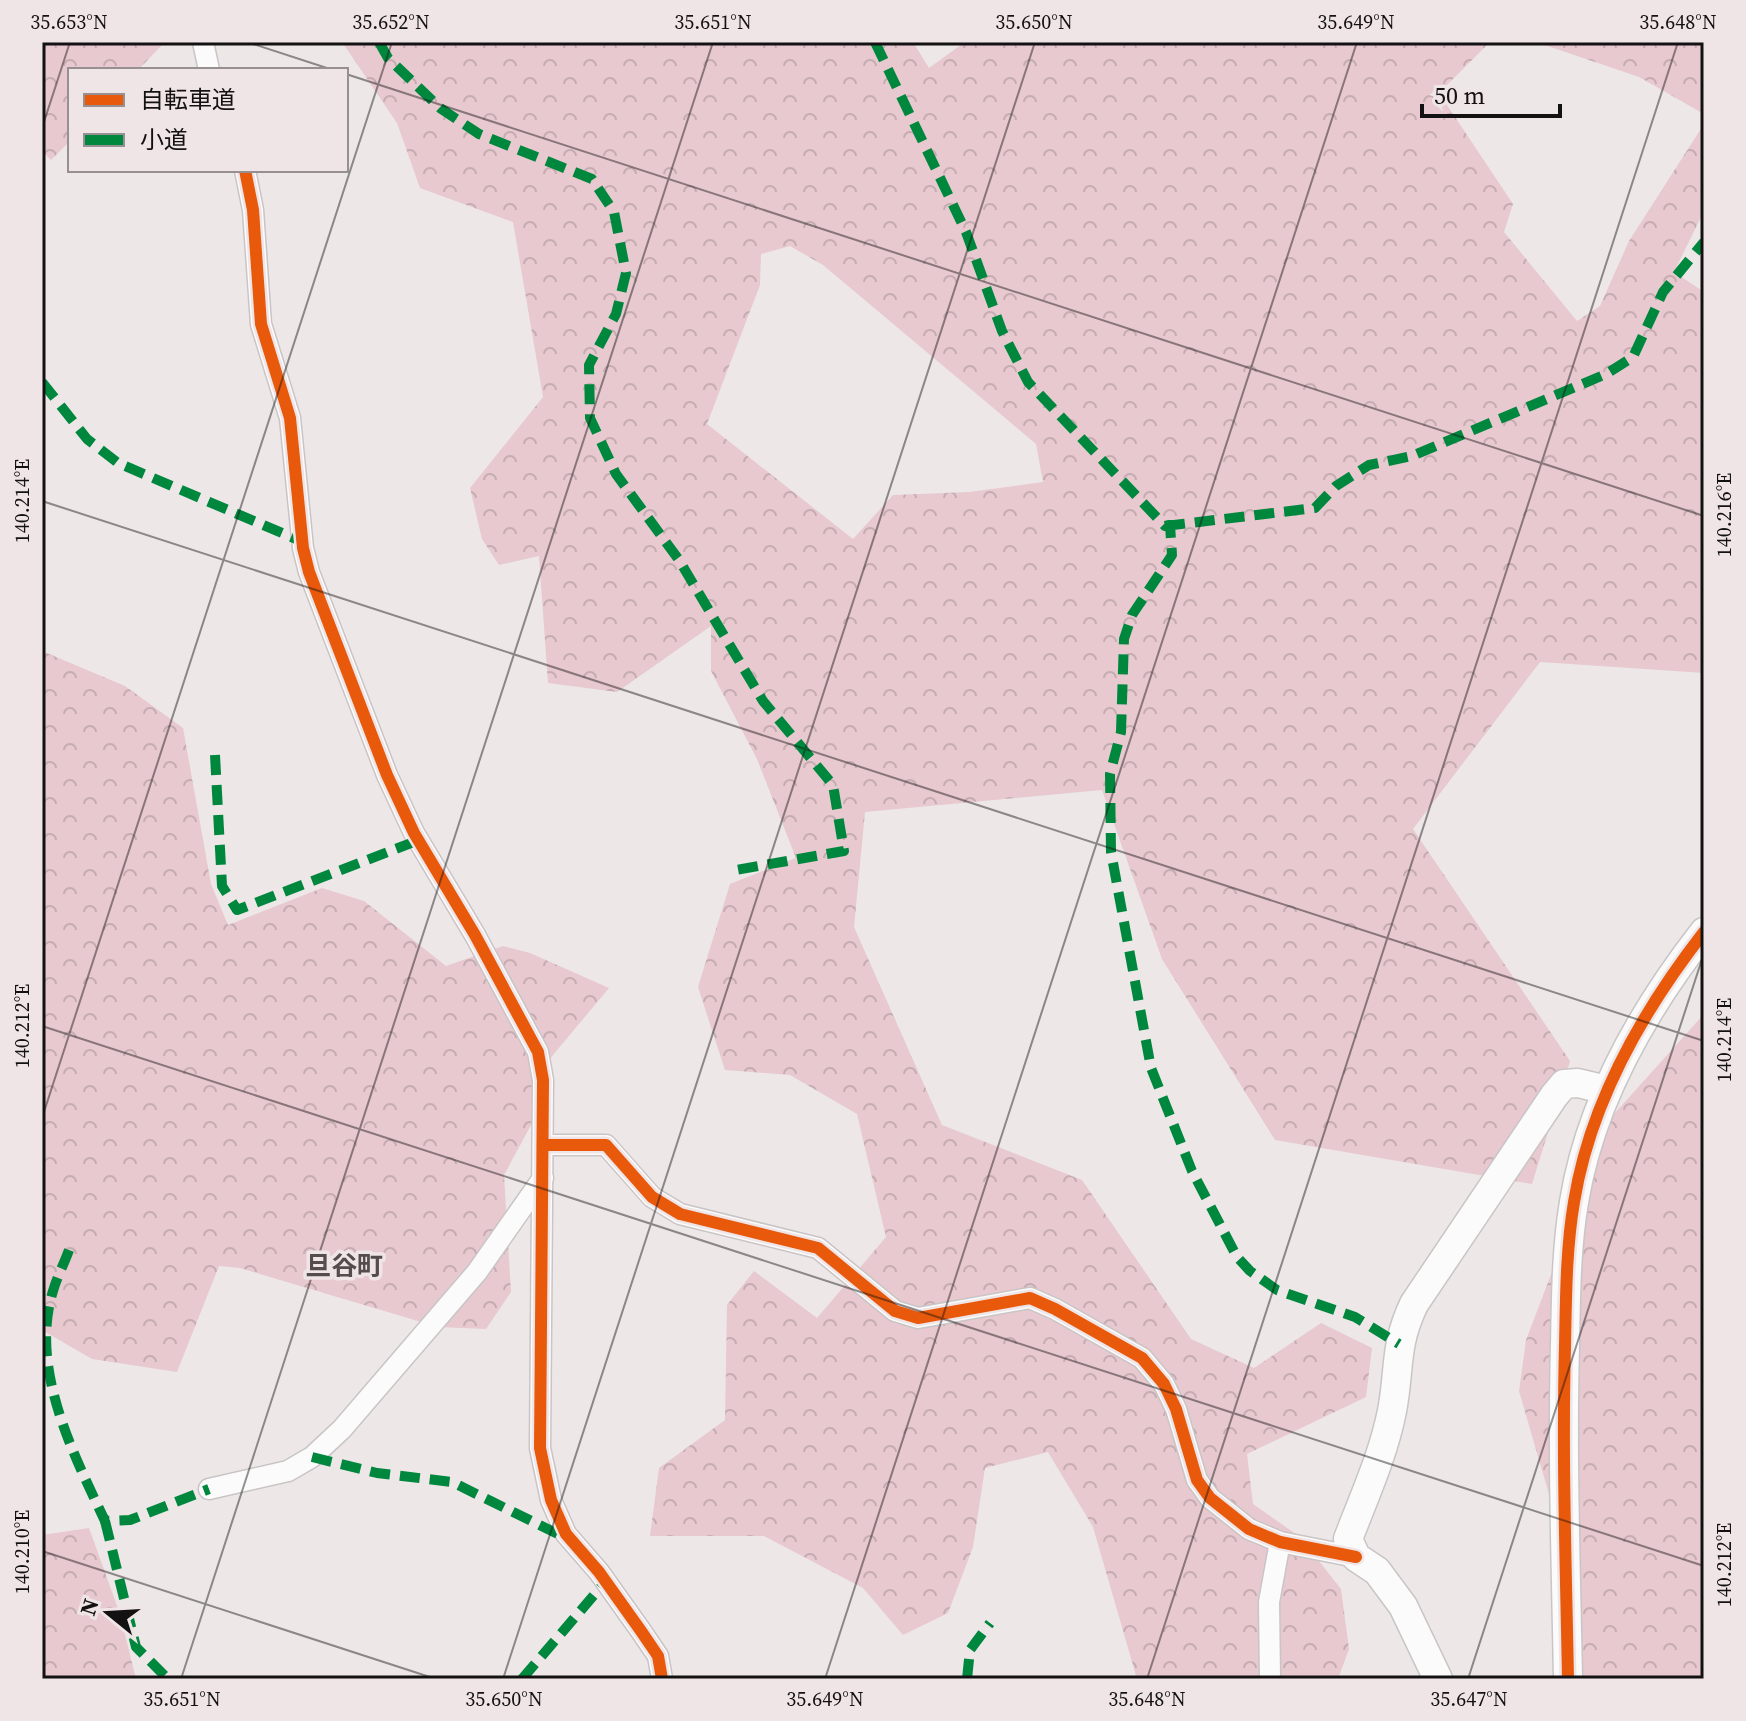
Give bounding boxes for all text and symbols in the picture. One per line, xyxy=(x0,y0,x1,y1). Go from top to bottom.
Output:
text: 35.653°N xyxy=(30,8,108,36)
text: 35.652°N xyxy=(352,8,430,36)
text: 35.651°N xyxy=(674,8,752,36)
text: 35.650°N xyxy=(995,8,1073,36)
text: 35.649°N xyxy=(1317,8,1395,36)
text: 35.648°N xyxy=(1639,8,1717,36)
legend xyxy=(68,68,348,172)
scale bar xyxy=(1422,68,1560,118)
text: 50 m xyxy=(1434,79,1485,112)
text: 自転車道 xyxy=(140,83,236,116)
text: 小道 xyxy=(140,123,188,156)
text: 140.214°E xyxy=(8,459,36,543)
text: 140.216°E xyxy=(1710,473,1738,557)
text: 140.212°E xyxy=(8,984,36,1068)
text: 140.214°E xyxy=(1710,998,1738,1082)
district label: 旦谷町 xyxy=(305,1248,383,1284)
text: 140.210°E xyxy=(8,1510,36,1594)
text: 140.212°E xyxy=(1710,1523,1738,1607)
north arrow xyxy=(68,1573,148,1653)
text: N xyxy=(72,1595,106,1619)
text: 35.651°N xyxy=(143,1685,221,1713)
text: 35.650°N xyxy=(465,1685,543,1713)
text: 35.649°N xyxy=(786,1685,864,1713)
text: 35.648°N xyxy=(1108,1685,1186,1713)
text: 35.647°N xyxy=(1430,1685,1508,1713)

